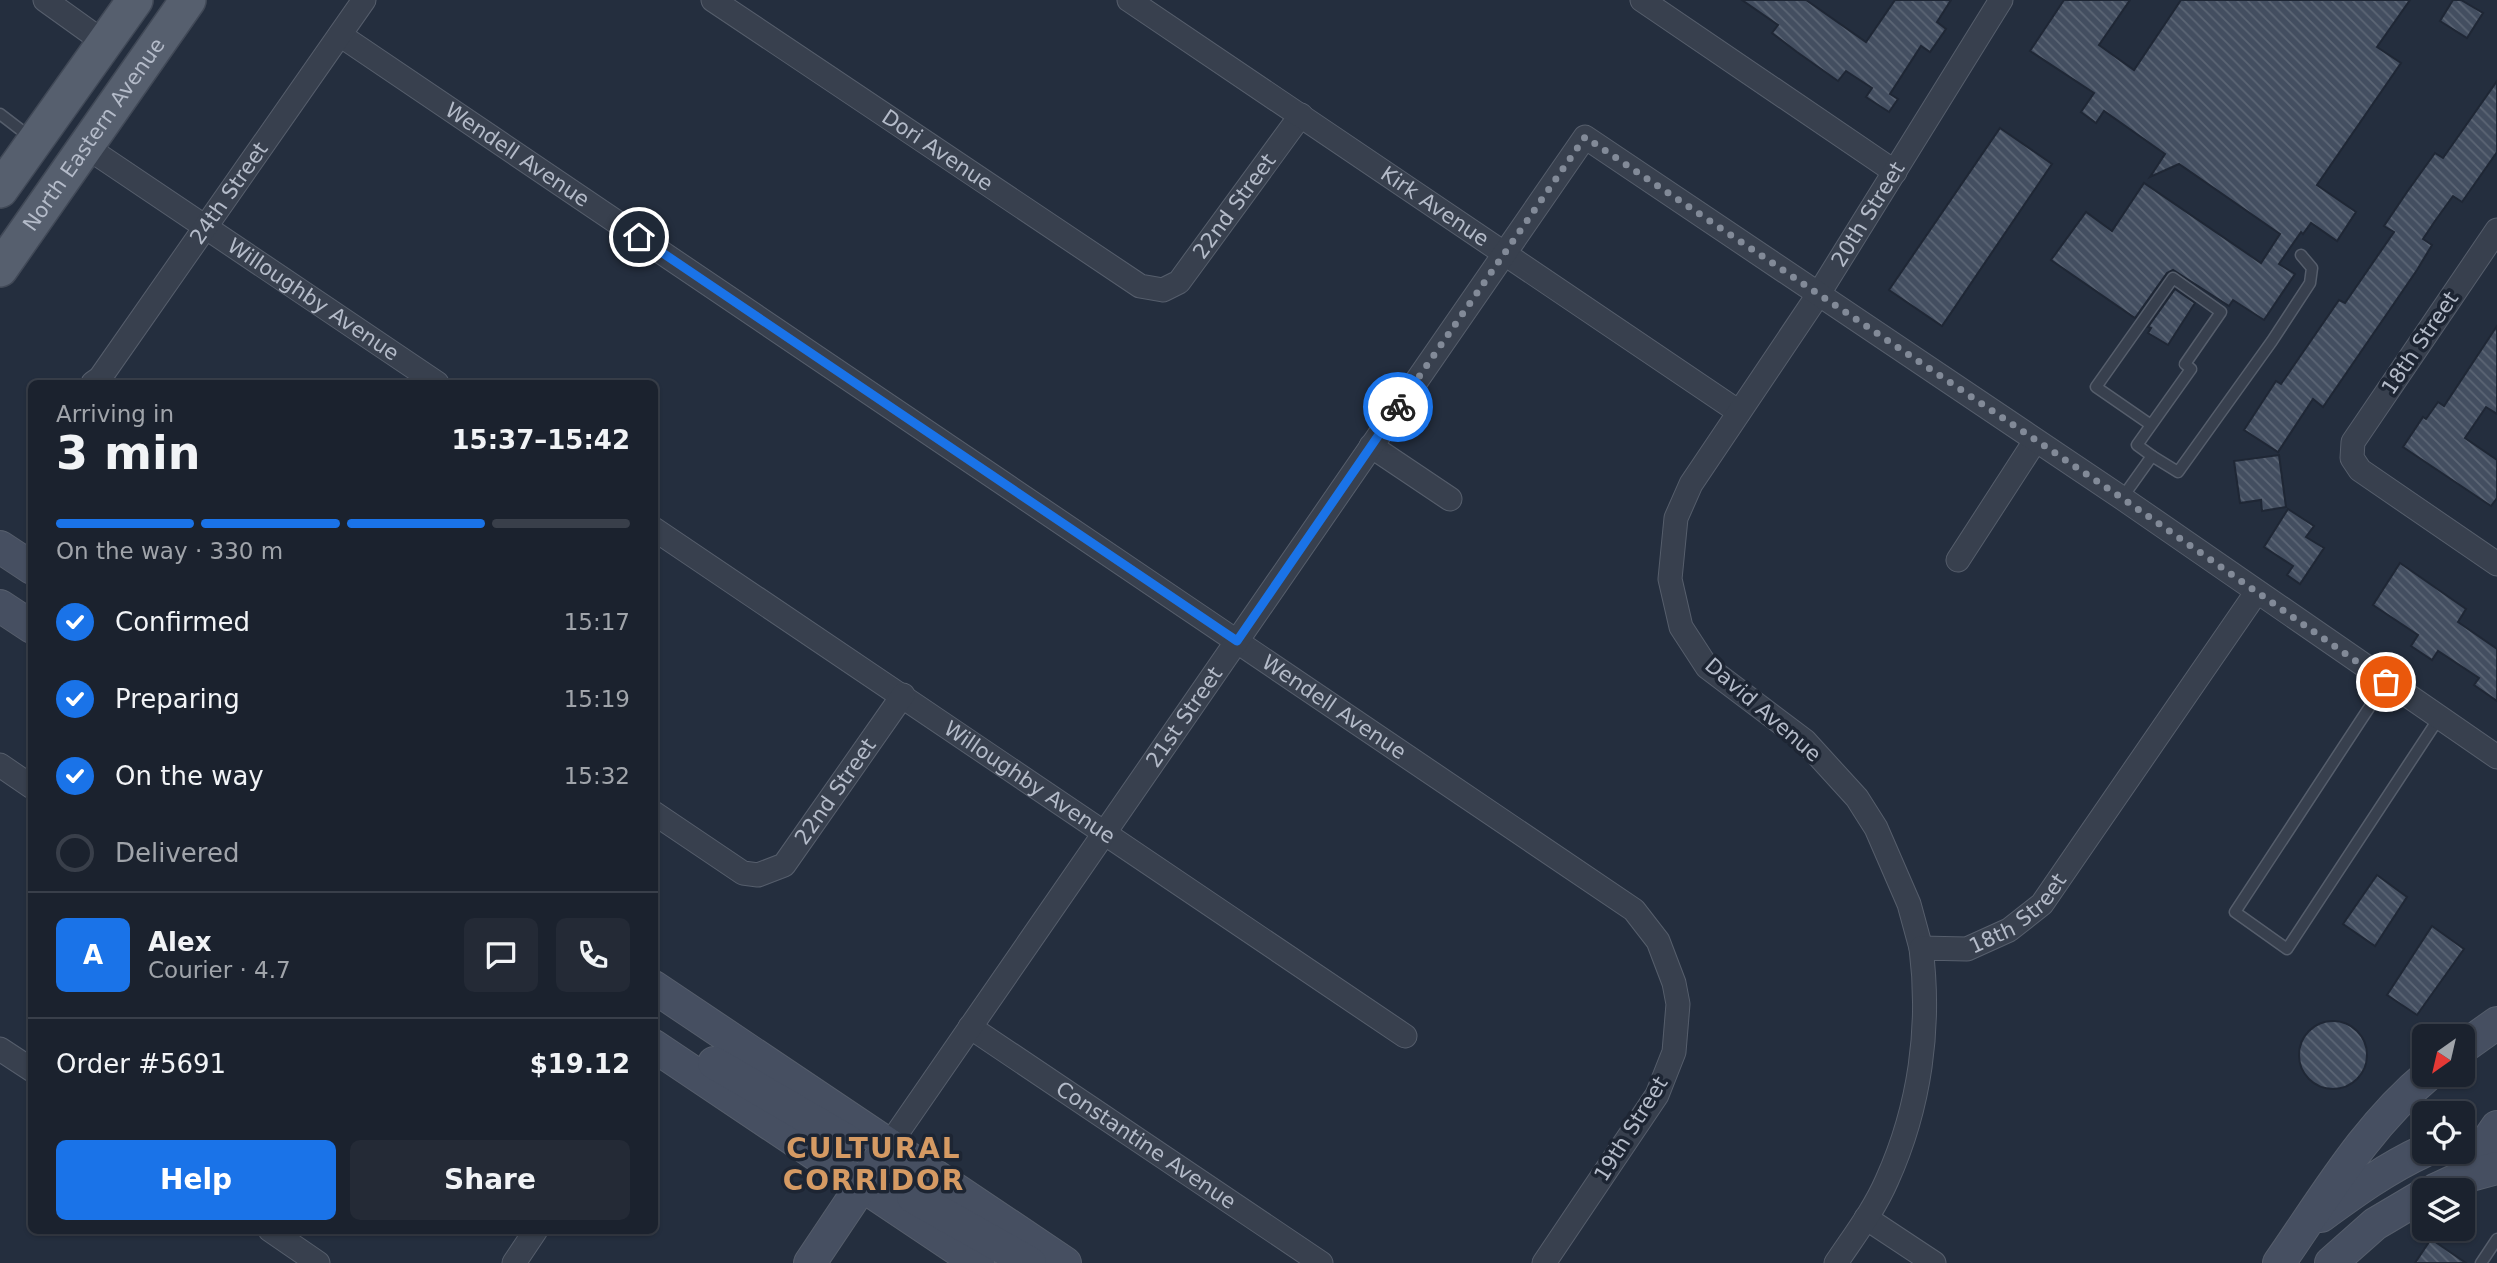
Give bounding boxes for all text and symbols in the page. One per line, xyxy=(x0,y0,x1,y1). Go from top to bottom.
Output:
street label: North Eastern Avenue xyxy=(18,33,170,236)
street label: Wendell Avenue xyxy=(441,98,594,212)
street label: Dori Avenue xyxy=(877,105,997,196)
street label: 24th Street xyxy=(185,138,273,249)
street label: 22nd Street xyxy=(1188,149,1281,263)
street label: 20th Street xyxy=(1827,157,1910,271)
street label: Kirk Avenue xyxy=(1376,162,1493,252)
pin xyxy=(609,207,669,267)
icon: home xyxy=(620,218,658,256)
street label: Willoughby Avenue xyxy=(223,233,403,366)
street label: 18th Street xyxy=(2377,287,2463,399)
courier xyxy=(1363,372,1433,442)
icon: bike xyxy=(1379,388,1417,426)
text: Arriving in xyxy=(56,401,174,427)
text: 15:37–15:42 xyxy=(451,425,630,455)
text: 3 min xyxy=(56,426,200,480)
text: On the way · 330 m xyxy=(56,538,283,564)
icon: check xyxy=(56,603,94,641)
text: Confirmed xyxy=(115,607,250,637)
text: 15:17 xyxy=(564,609,630,635)
street label: Wendell Avenue xyxy=(1258,650,1411,764)
pin xyxy=(2356,652,2416,712)
street label: David Avenue xyxy=(1700,653,1826,767)
street label: 21st Street xyxy=(1141,662,1227,772)
icon: bag xyxy=(2367,663,2405,701)
icon: check xyxy=(56,680,94,718)
text: Preparing xyxy=(115,684,240,714)
text: 15:19 xyxy=(564,686,630,712)
street label: Willoughby Avenue xyxy=(939,716,1120,849)
street label: 22nd Street xyxy=(790,734,881,849)
icon: check xyxy=(56,757,94,795)
text: On the way xyxy=(115,761,264,791)
text: 15:32 xyxy=(564,763,630,789)
text: Delivered xyxy=(115,838,239,868)
street label: 18th Street xyxy=(1965,869,2071,958)
button: chat xyxy=(464,918,538,992)
button: phone xyxy=(556,918,630,992)
text: Alex xyxy=(148,927,211,957)
text: A xyxy=(83,940,103,970)
text: Courier · 4.7 xyxy=(148,957,291,983)
north arrow xyxy=(2412,1024,2474,1087)
map controls xyxy=(2412,1024,2475,1241)
text: Order #5691 xyxy=(56,1049,226,1079)
text: $19.12 xyxy=(530,1049,630,1079)
street label: 19th Street xyxy=(1589,1072,1673,1186)
street label: Constantine Avenue xyxy=(1052,1076,1240,1214)
button: locate xyxy=(2412,1101,2475,1164)
district label: CULTURAL CORRIDOR xyxy=(783,1132,965,1197)
button: Help xyxy=(56,1140,336,1220)
button: Share xyxy=(350,1140,630,1220)
button: layers xyxy=(2412,1178,2475,1241)

